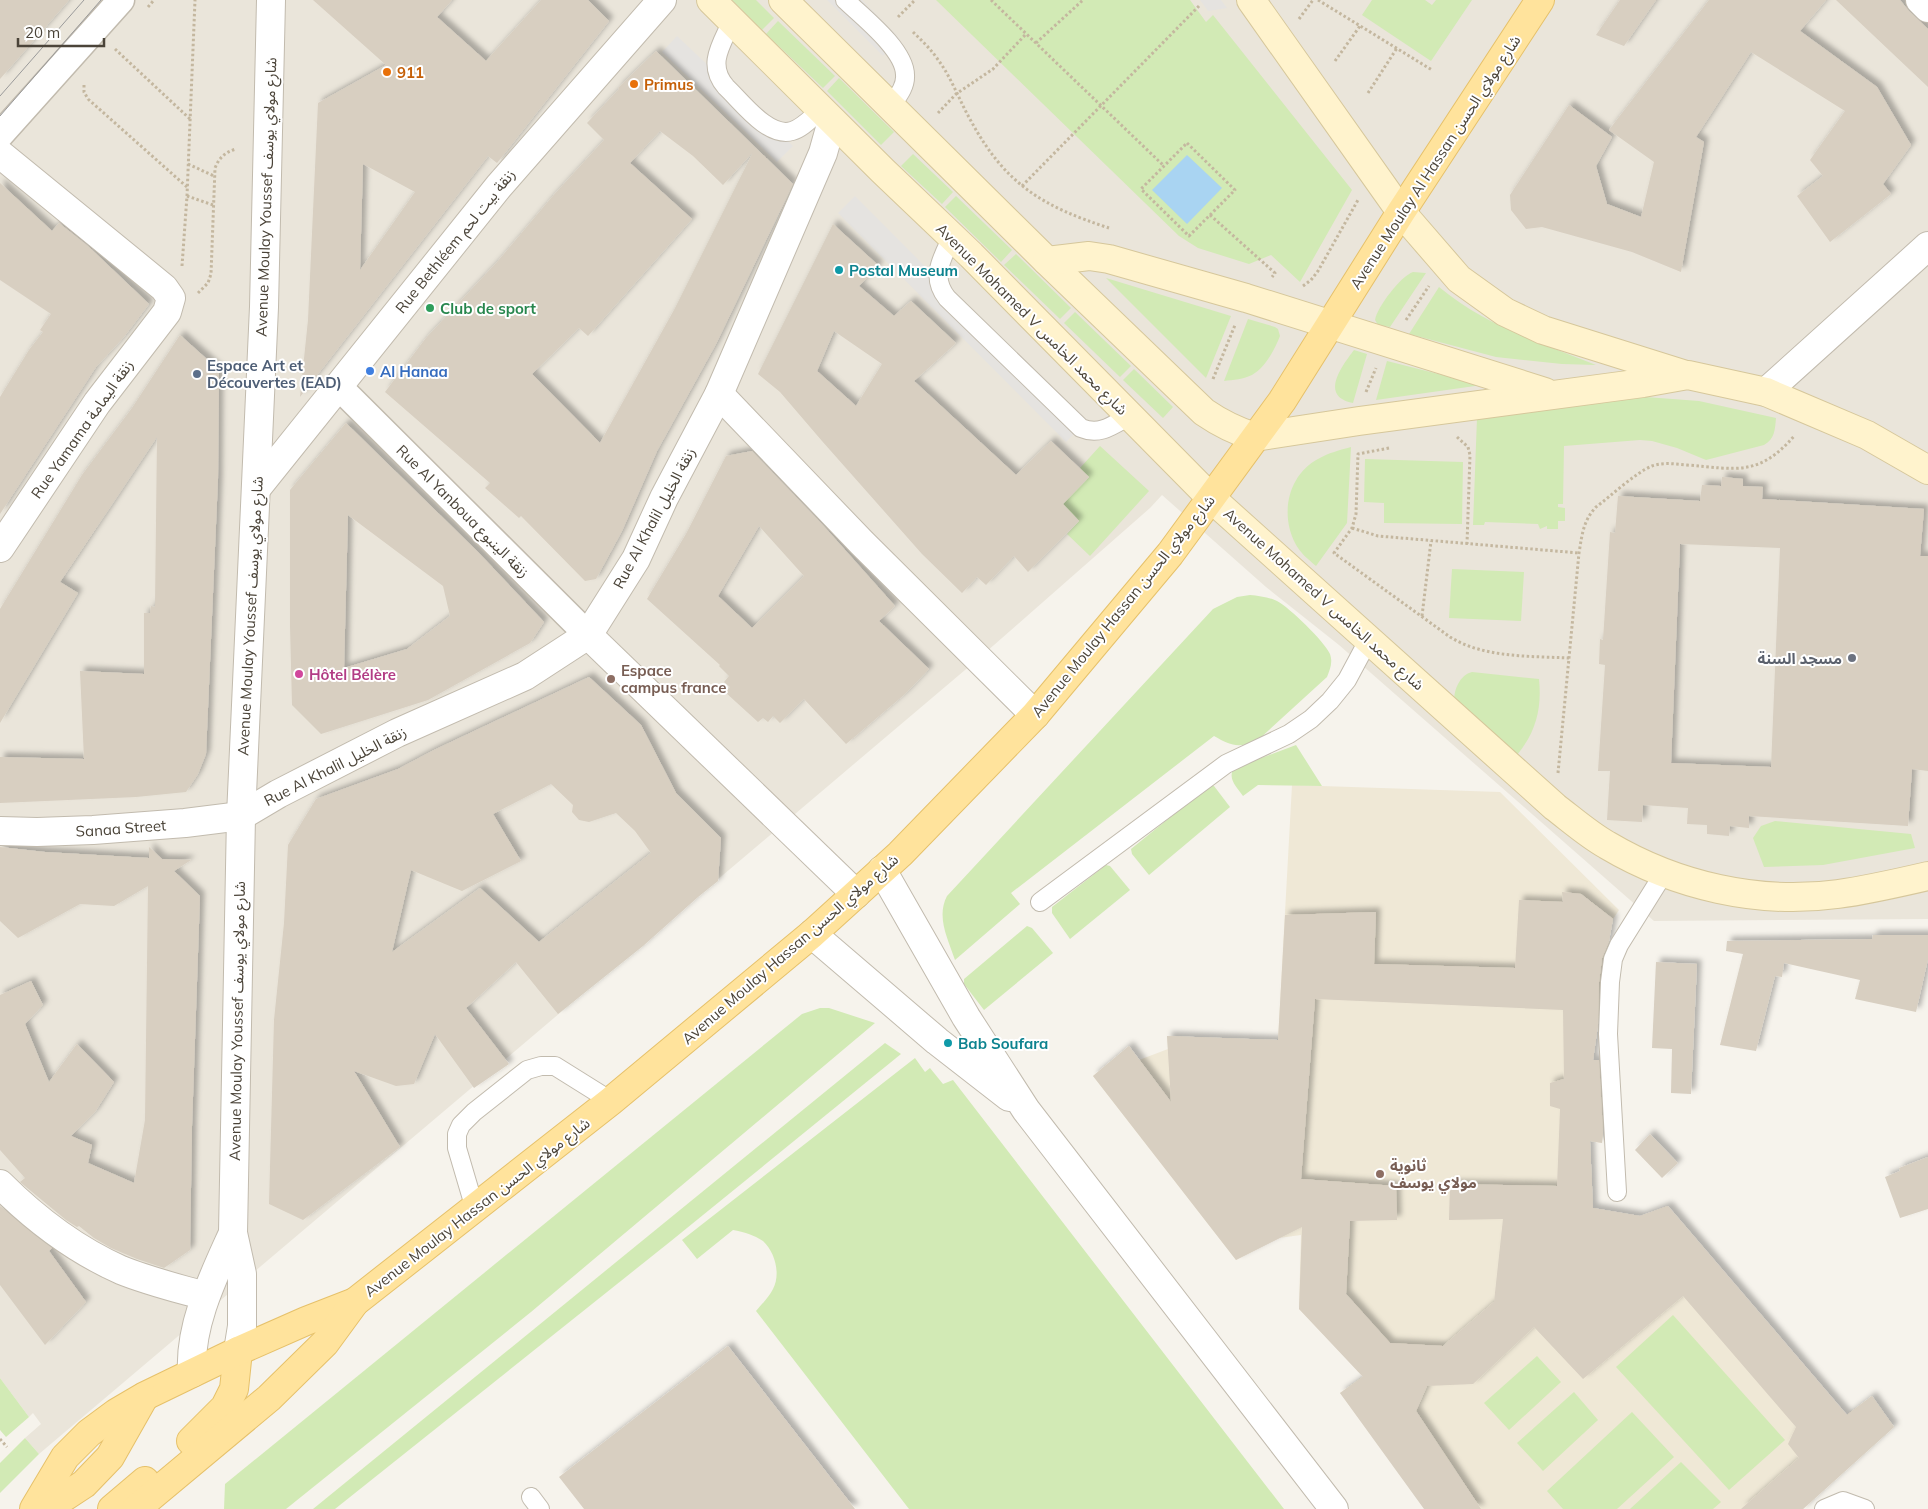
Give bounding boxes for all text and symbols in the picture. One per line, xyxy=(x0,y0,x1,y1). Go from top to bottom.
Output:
scale bar xyxy=(18,15,104,47)
text: 20 m xyxy=(25,23,60,42)
street label: Avenue Moulay Al Hassan شارع مولاي الحسن xyxy=(1346,31,1527,294)
street label: Avenue Moulay Youssef شارع مولاي يوسف xyxy=(252,57,283,337)
place label: 911 xyxy=(397,63,424,82)
marker: 911 xyxy=(381,66,393,78)
place label: Primus xyxy=(644,75,694,94)
marker: Primus xyxy=(628,78,640,90)
street label: Rue Bethléem زنقة بيت لحم xyxy=(391,165,521,318)
street label: Avenue Mohamed V شارع محمد الخامس xyxy=(930,219,1132,421)
place label: Postal Museum xyxy=(849,261,958,280)
marker: Postal Museum xyxy=(833,264,845,276)
place label: Club de sport xyxy=(440,299,536,318)
marker: Club de sport xyxy=(424,302,436,314)
street label: Rue Yamama زنقة اليمامة xyxy=(27,356,137,502)
place label: Espace Art et Découvertes (EAD) xyxy=(207,356,342,392)
place label: Al Hanaa xyxy=(380,362,448,381)
marker: Al Hanaa xyxy=(364,365,376,377)
marker: Espace Art et Découvertes (EAD) xyxy=(191,368,203,380)
street label: Rue Al Yanboua زنقة الينبوع xyxy=(390,441,533,584)
street label: Rue Al Khalil زنقة الخليل xyxy=(609,444,699,592)
street label: Avenue Moulay Youssef شارع مولاي يوسف xyxy=(233,476,270,756)
street label: Avenue Moulay Hassan شارع مولاي الحسن xyxy=(1027,491,1221,723)
street label: Avenue Mohamed V شارع محمد الخامس xyxy=(1218,504,1428,697)
place label: مسجد السنة xyxy=(1758,649,1842,668)
marker: مسجد السنة xyxy=(1846,652,1858,664)
place label: Espace campus france xyxy=(621,661,726,697)
place label: Hôtel Bélère xyxy=(309,665,396,684)
marker: Hôtel Bélère xyxy=(293,668,305,680)
marker: Espace campus france xyxy=(605,673,617,685)
street label: Rue Al Khalil زنقة الخليل xyxy=(261,722,409,810)
street label: Sanaa Street xyxy=(75,815,167,840)
street label: Avenue Moulay Hassan شارع مولاي الحسن xyxy=(678,850,904,1050)
street label: Avenue Moulay Youssef شارع مولاي يوسف xyxy=(225,881,252,1161)
place label: Bab Soufara xyxy=(958,1034,1048,1053)
marker: Bab Soufara xyxy=(942,1037,954,1049)
street label: Avenue Moulay Hassan شارع مولاي الحسن xyxy=(361,1113,595,1303)
place label: ثانوية مولاي يوسف xyxy=(1390,1156,1477,1194)
marker: ثانوية مولاي يوسف xyxy=(1374,1168,1386,1180)

